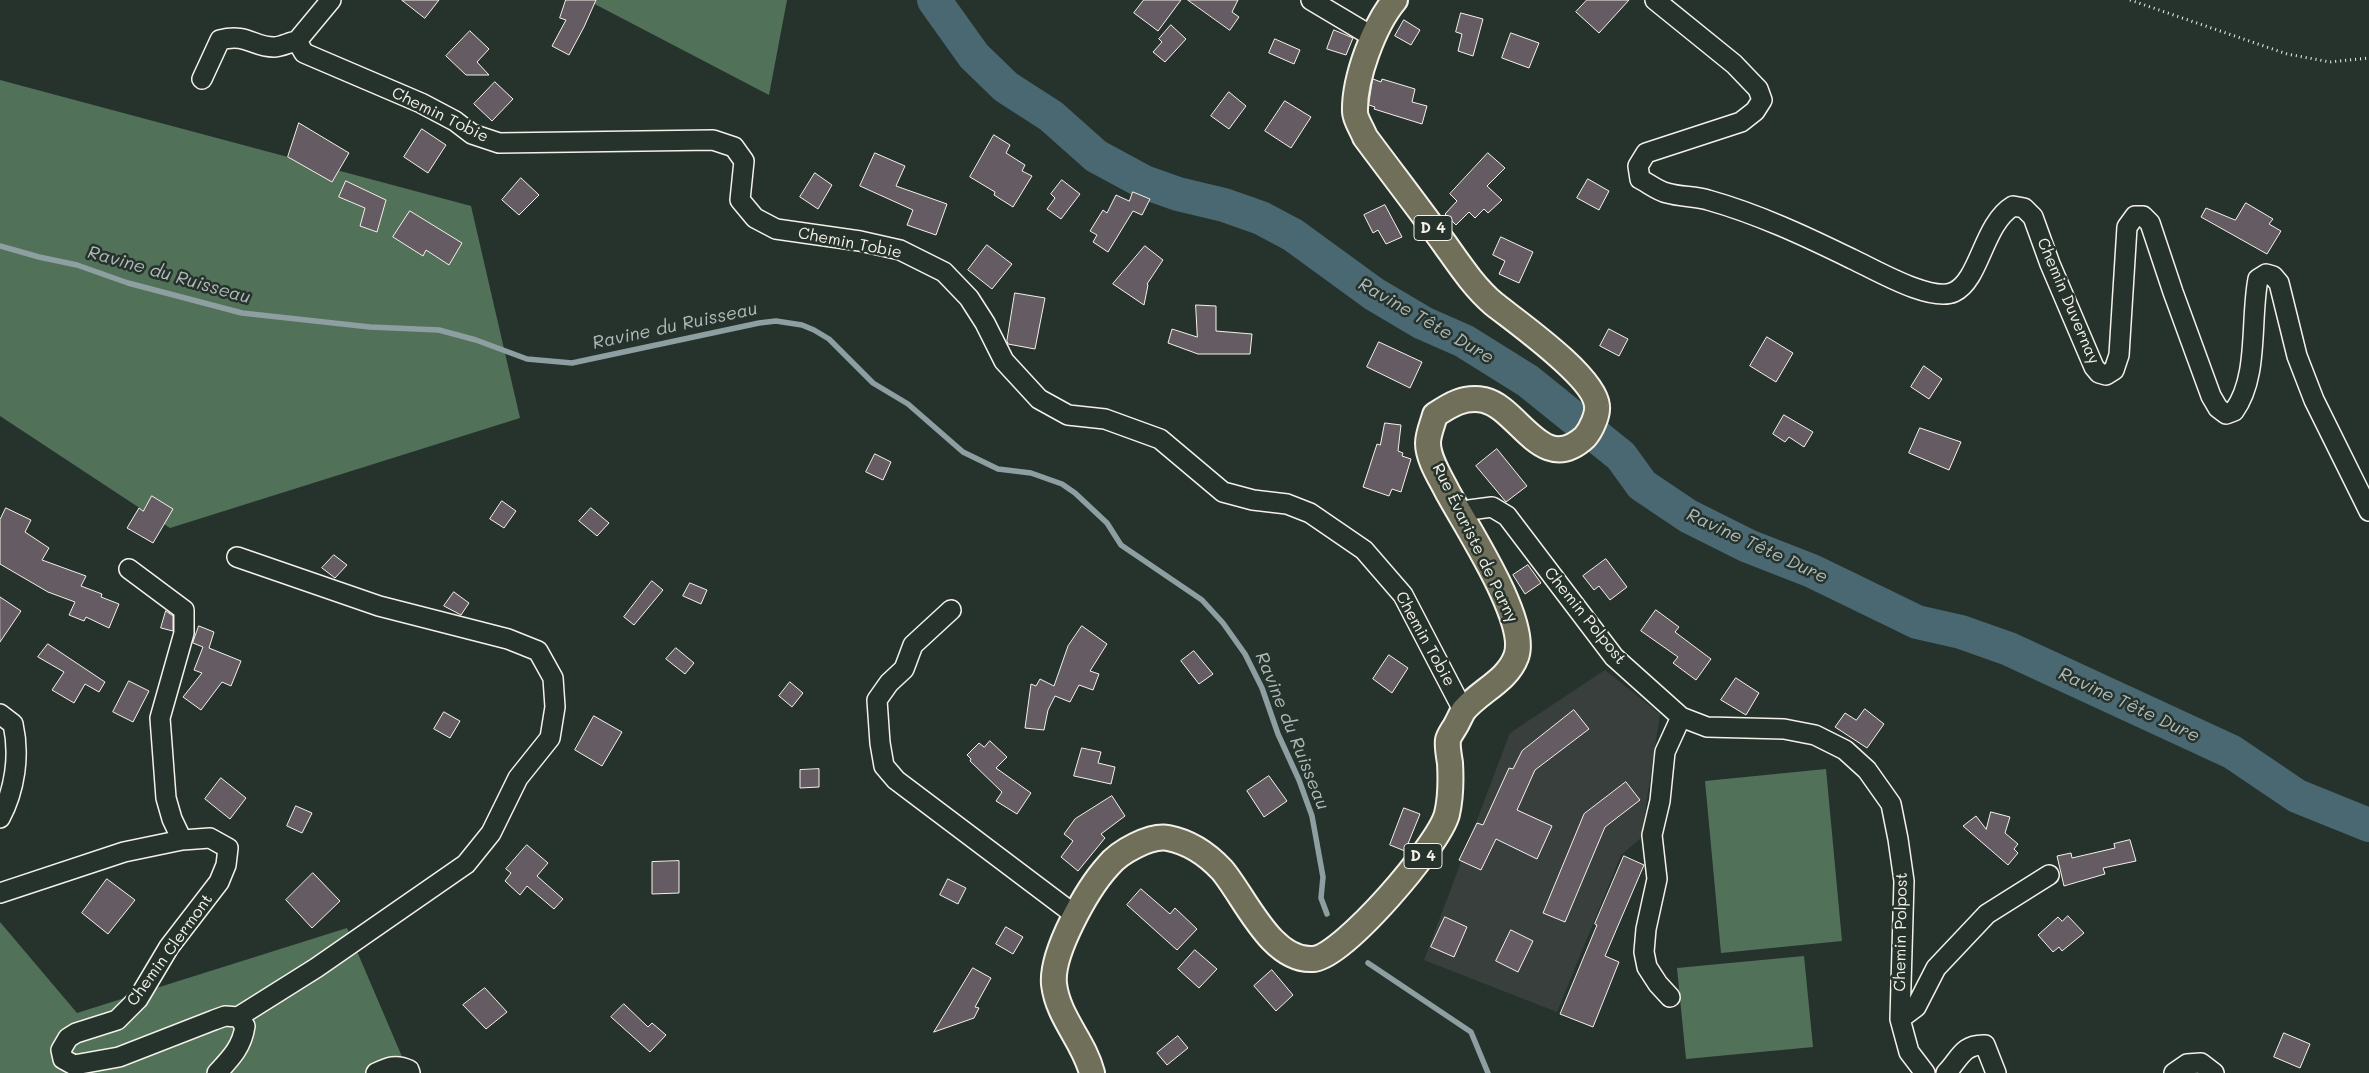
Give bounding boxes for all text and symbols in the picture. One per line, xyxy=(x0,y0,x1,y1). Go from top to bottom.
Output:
street label: Chemin Tobie xyxy=(388,83,492,147)
road number: D 4 xyxy=(1414,216,1452,240)
street label: Chemin Tobie xyxy=(796,224,904,262)
street label: Chemin Duvernay xyxy=(2033,235,2103,367)
water label: Ravine du Ruisseau xyxy=(85,241,253,309)
water label: Ravine Tête Dure xyxy=(1354,273,1498,369)
water label: Ravine du Ruisseau xyxy=(590,298,760,354)
street label: Rue Évariste de Parny xyxy=(1428,460,1522,626)
water label: Ravine Tête Dure xyxy=(1683,504,1831,588)
street label: Chemin Polpost xyxy=(1540,564,1630,668)
street label: Chemin Tobie xyxy=(1391,588,1459,690)
water label: Ravine du Ruisseau xyxy=(1250,649,1334,813)
water label: Ravine Tête Dure xyxy=(2055,663,2203,747)
road number: D 4 xyxy=(1404,844,1442,868)
street label: Chemin Polpost xyxy=(1890,872,1912,992)
street label: Chemin Clermont xyxy=(123,890,217,1010)

